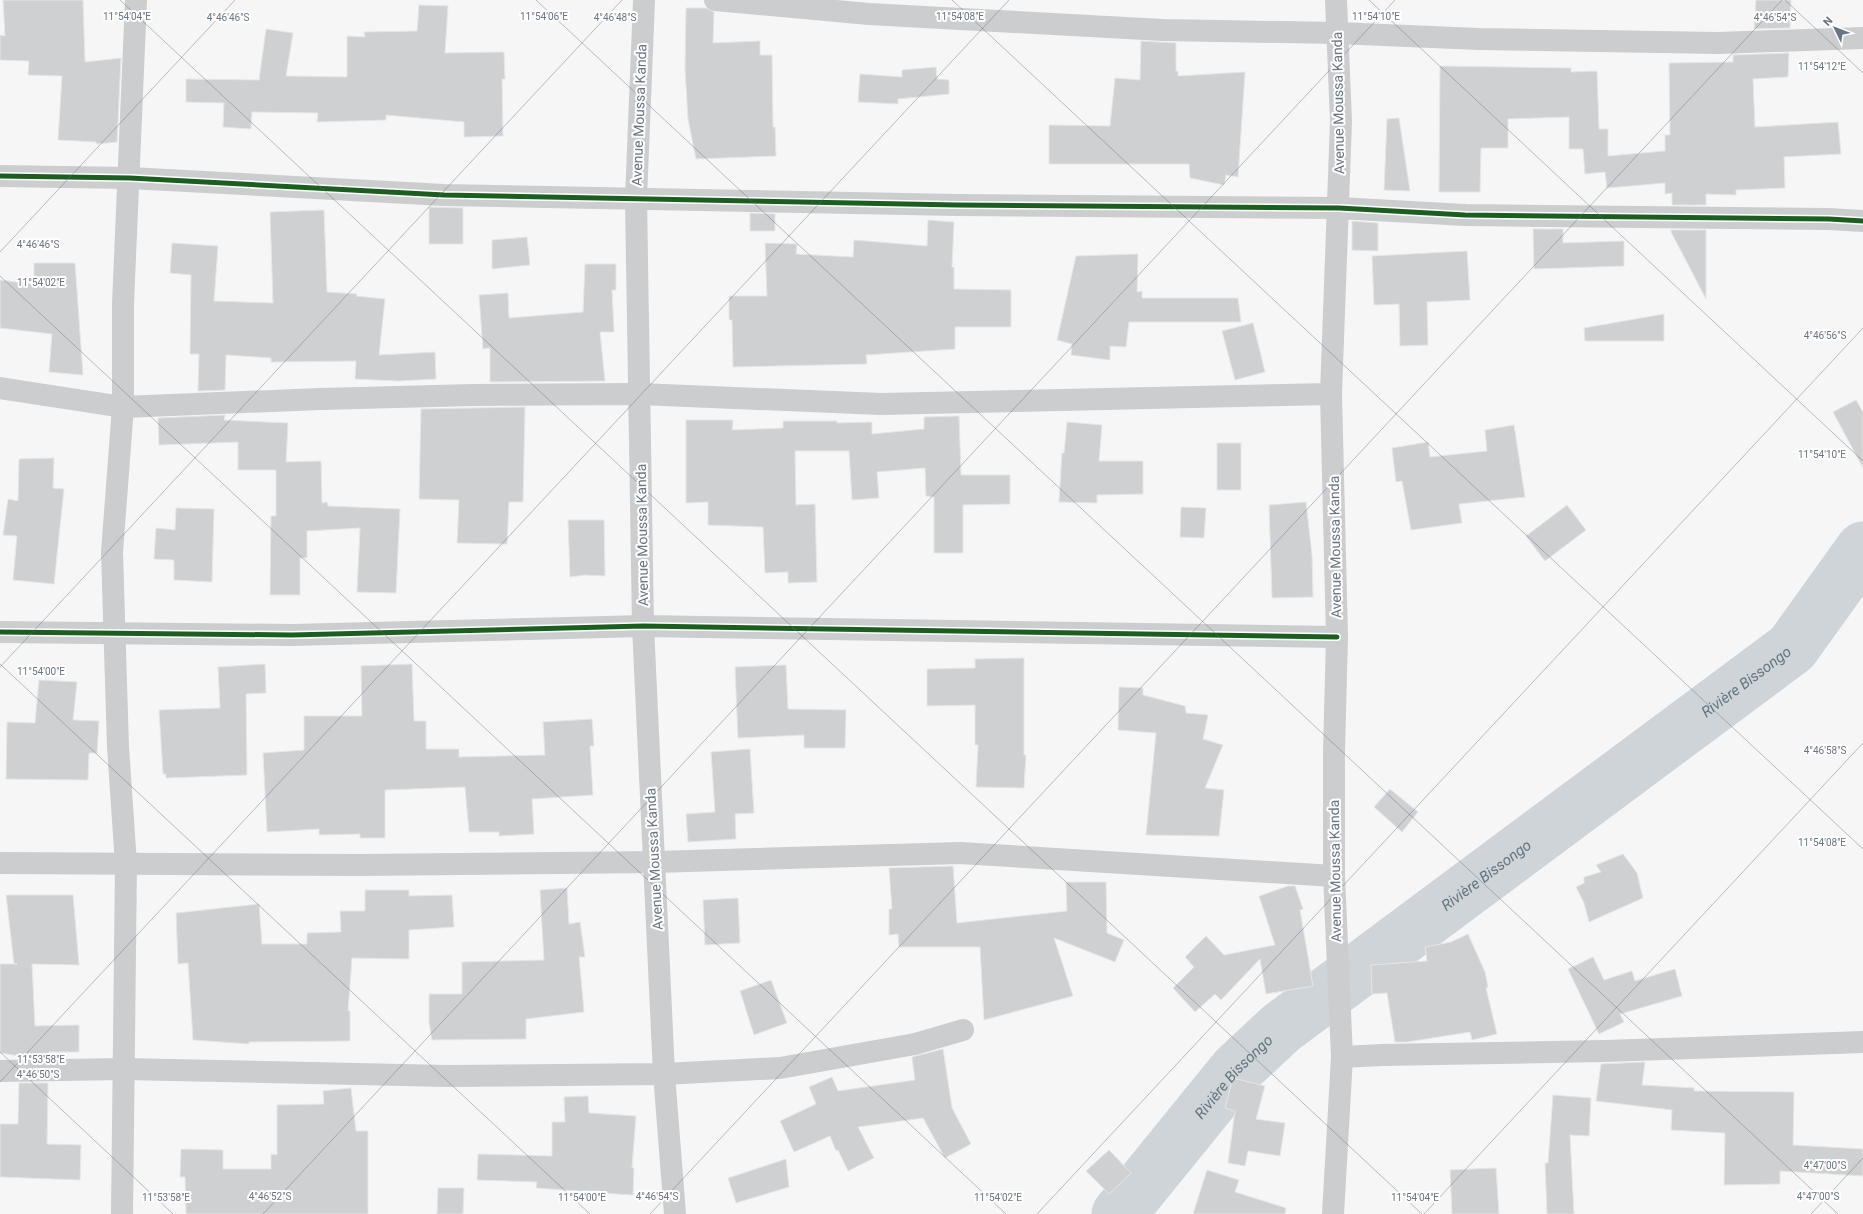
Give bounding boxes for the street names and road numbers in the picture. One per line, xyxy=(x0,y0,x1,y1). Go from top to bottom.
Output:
street label: Avenue Moussa Kanda xyxy=(1329,32,1347,174)
street label: Avenue Moussa Kanda xyxy=(629,44,649,186)
street label: Avenue Moussa Kanda xyxy=(633,464,651,606)
street label: Avenue Moussa Kanda xyxy=(1326,476,1344,618)
street label: Avenue Moussa Kanda xyxy=(642,787,666,931)
street label: Avenue Moussa Kanda xyxy=(1326,800,1344,942)

